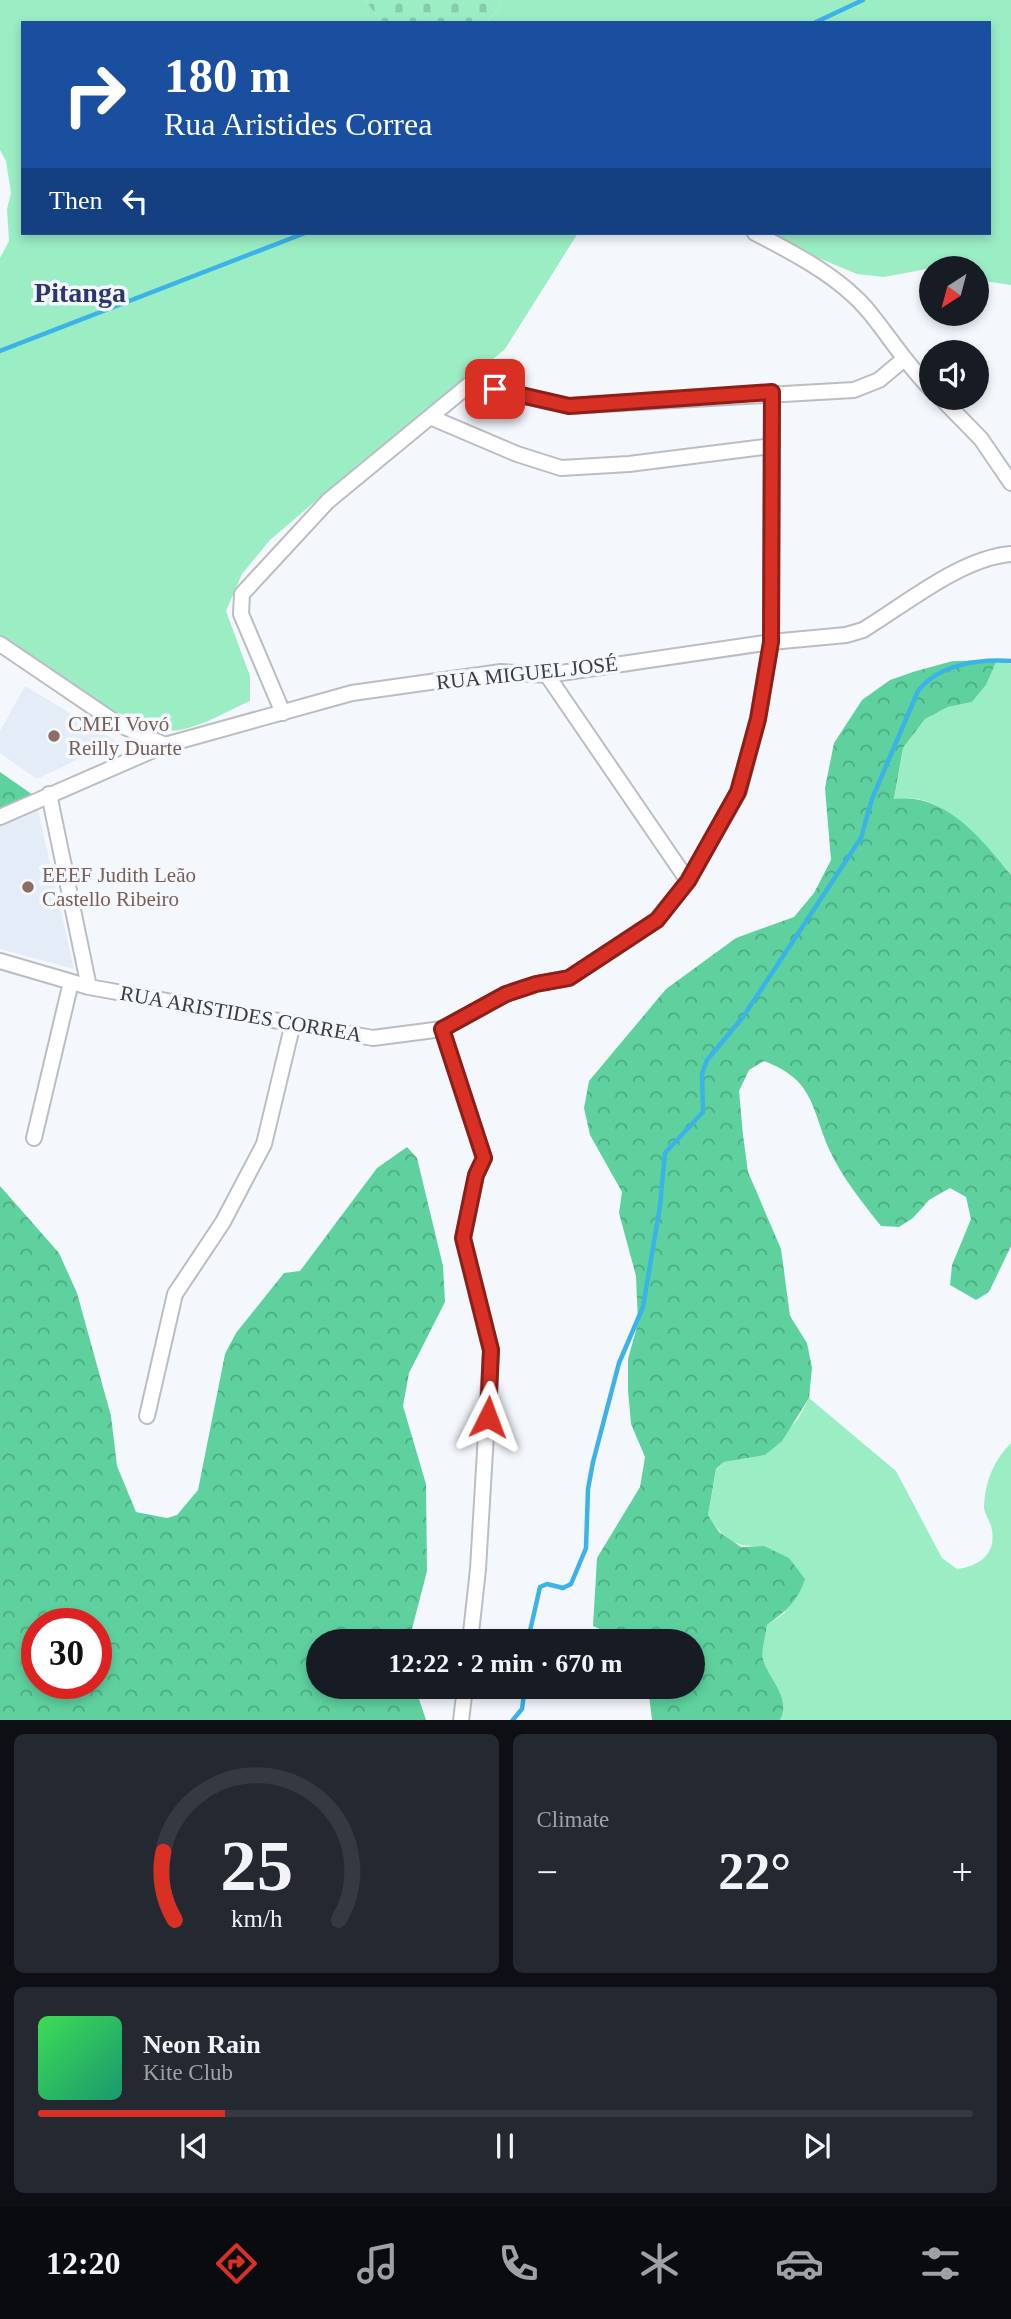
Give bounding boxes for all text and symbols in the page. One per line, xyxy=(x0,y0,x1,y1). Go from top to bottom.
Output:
text: 180 m xyxy=(164,48,291,103)
icon: right xyxy=(49,49,140,140)
text: Rua Aristides Correa xyxy=(164,106,432,142)
icon: left xyxy=(116,182,154,220)
text: Then xyxy=(49,186,102,215)
north arrow xyxy=(919,256,989,326)
map controls xyxy=(919,256,989,410)
district label: Pitanga xyxy=(34,277,126,308)
button: sound xyxy=(919,340,989,410)
pin xyxy=(465,359,525,419)
icon: arrive xyxy=(476,370,514,408)
street label: RUA MIGUEL JOSÉ xyxy=(435,652,619,694)
place label: CMEI Vovó Reilly Duarte xyxy=(68,712,182,760)
marker: CMEI Vovó Reilly Duarte xyxy=(46,728,62,744)
place label: EEEF Judith Leão Castello Ribeiro xyxy=(42,863,196,911)
marker: EEEF Judith Leão Castello Ribeiro xyxy=(20,879,36,895)
street label: RUA ARISTIDES CORREA xyxy=(118,981,365,1047)
position arrow xyxy=(451,1380,525,1454)
speed limit sign: 30 xyxy=(21,1608,112,1699)
text: 12:22 · 2 min · 670 m xyxy=(389,1649,623,1678)
text: Climate xyxy=(537,1807,609,1832)
text: 25 xyxy=(220,1825,293,1906)
text: 22° xyxy=(718,1843,791,1900)
text: − xyxy=(537,1851,558,1893)
text: + xyxy=(952,1851,973,1893)
text: km/h xyxy=(231,1904,282,1931)
text: Neon Rain xyxy=(143,2030,261,2059)
text: Kite Club xyxy=(143,2060,233,2085)
icon: previous xyxy=(175,2127,213,2165)
icon: pause xyxy=(486,2127,524,2165)
icon: next xyxy=(798,2127,836,2165)
icon: directions xyxy=(212,2239,261,2288)
icon: music xyxy=(353,2239,402,2288)
icon: phone xyxy=(494,2239,543,2288)
icon: climate xyxy=(635,2239,684,2288)
icon: car xyxy=(775,2239,824,2288)
icon: filters xyxy=(916,2239,965,2288)
text: 12:20 xyxy=(46,2245,121,2281)

